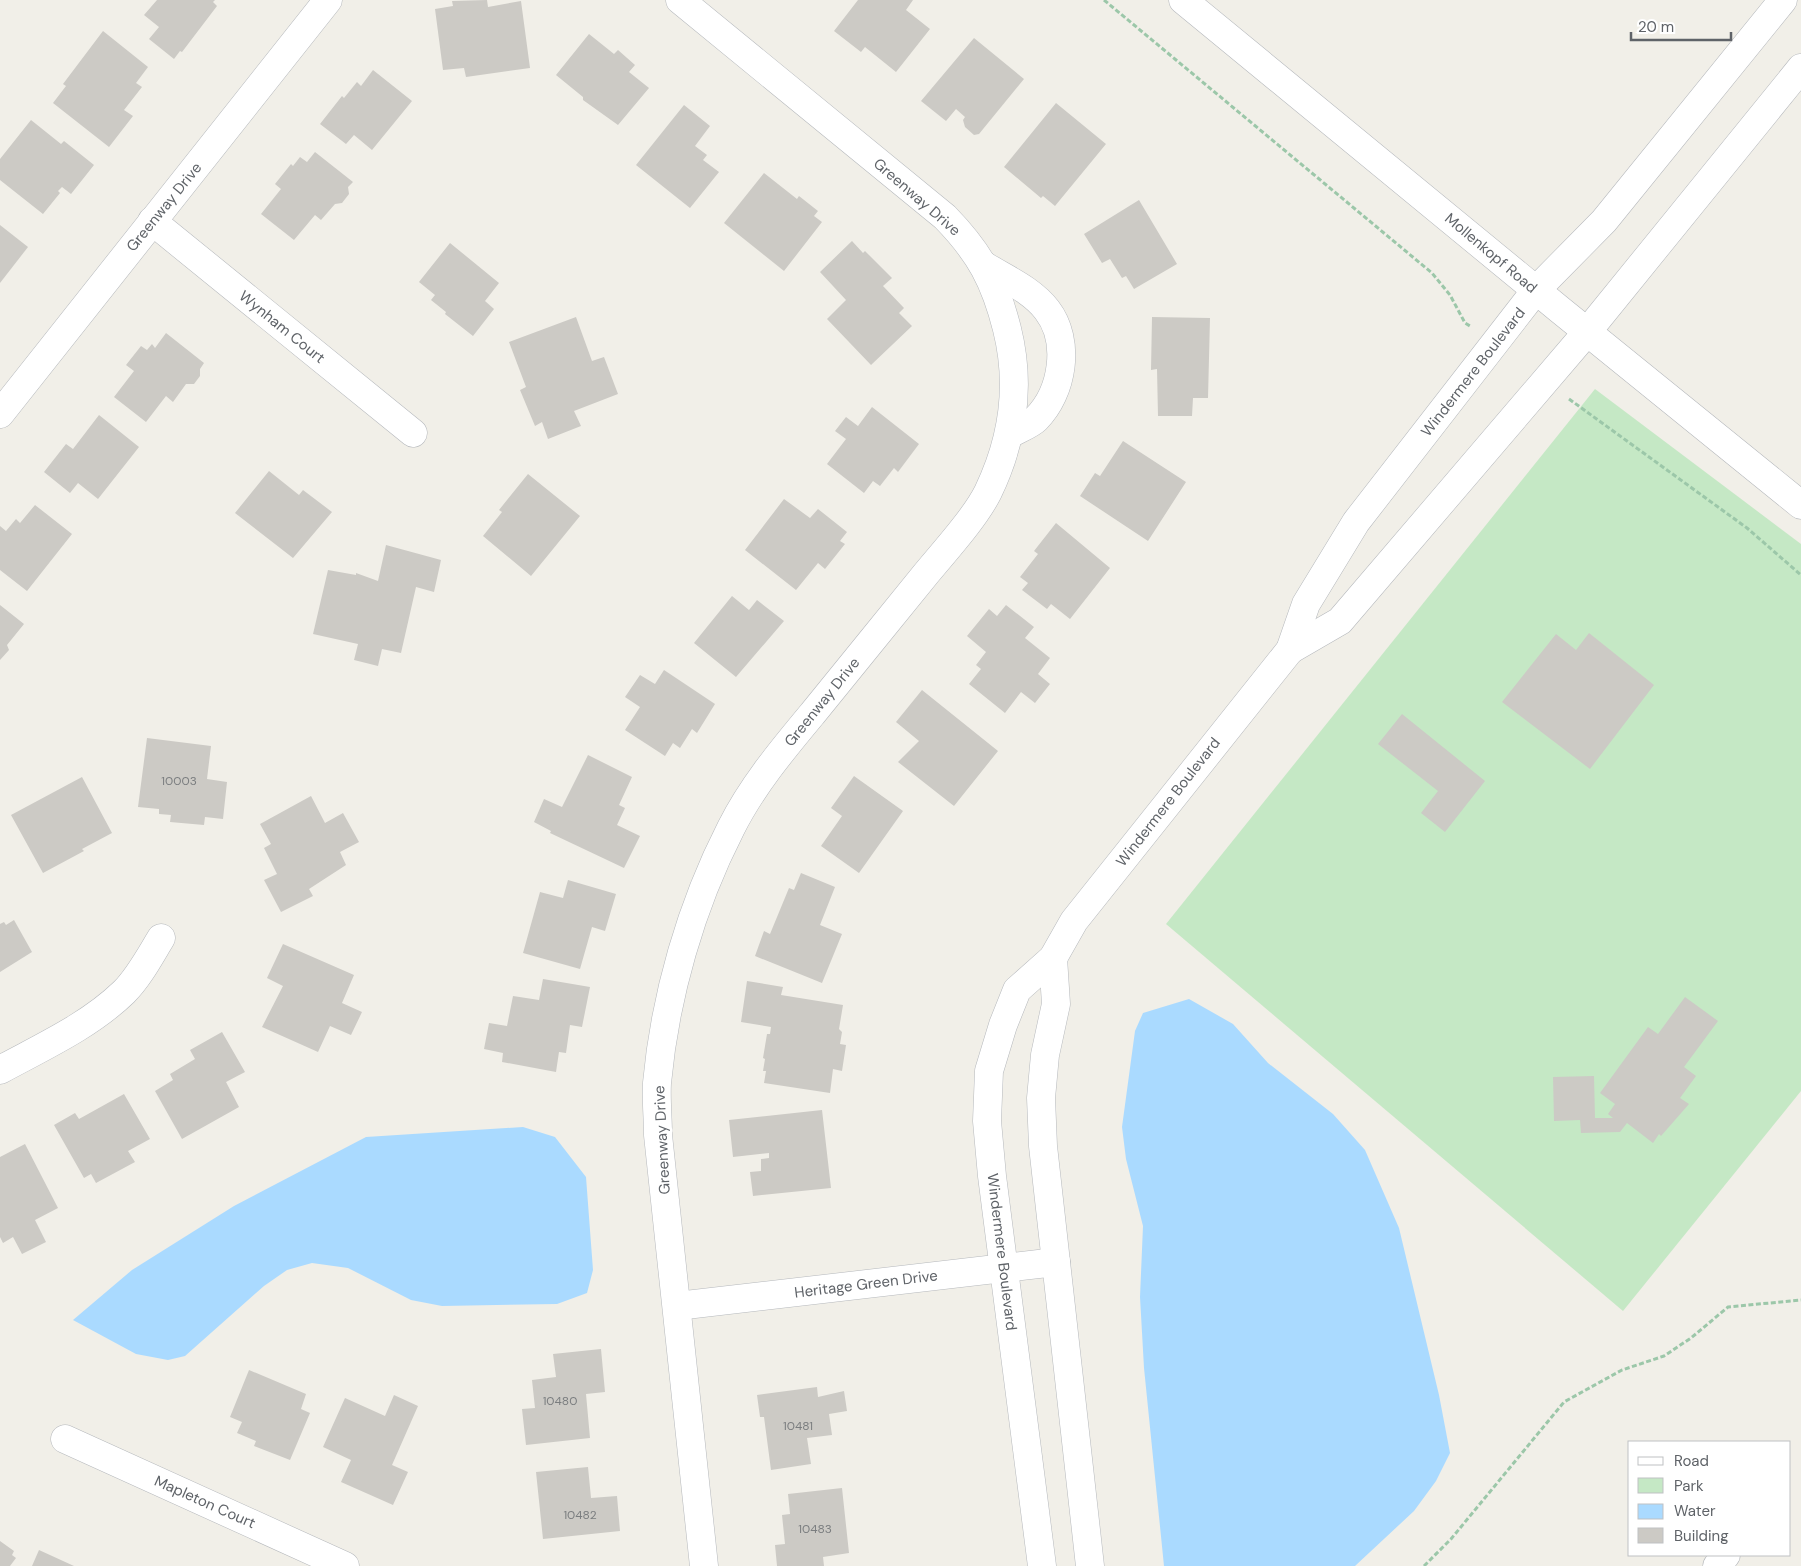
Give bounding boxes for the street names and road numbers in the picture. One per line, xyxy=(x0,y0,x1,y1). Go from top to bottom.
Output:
street label: Greenway Drive xyxy=(869,154,965,240)
street label: Greenway Drive xyxy=(122,158,206,256)
street label: Mollenkopf Road xyxy=(1441,208,1541,298)
street label: Wynham Court xyxy=(235,286,329,368)
street label: Windermere Boulevard xyxy=(1416,303,1530,441)
street label: Greenway Drive xyxy=(780,653,864,751)
street label: Windermere Boulevard xyxy=(1111,733,1225,871)
street label: Greenway Drive xyxy=(649,1085,675,1195)
street label: Windermere Boulevard xyxy=(982,1172,1022,1332)
street label: Heritage Green Drive xyxy=(793,1265,939,1303)
street label: Mapleton Court xyxy=(151,1471,259,1533)

